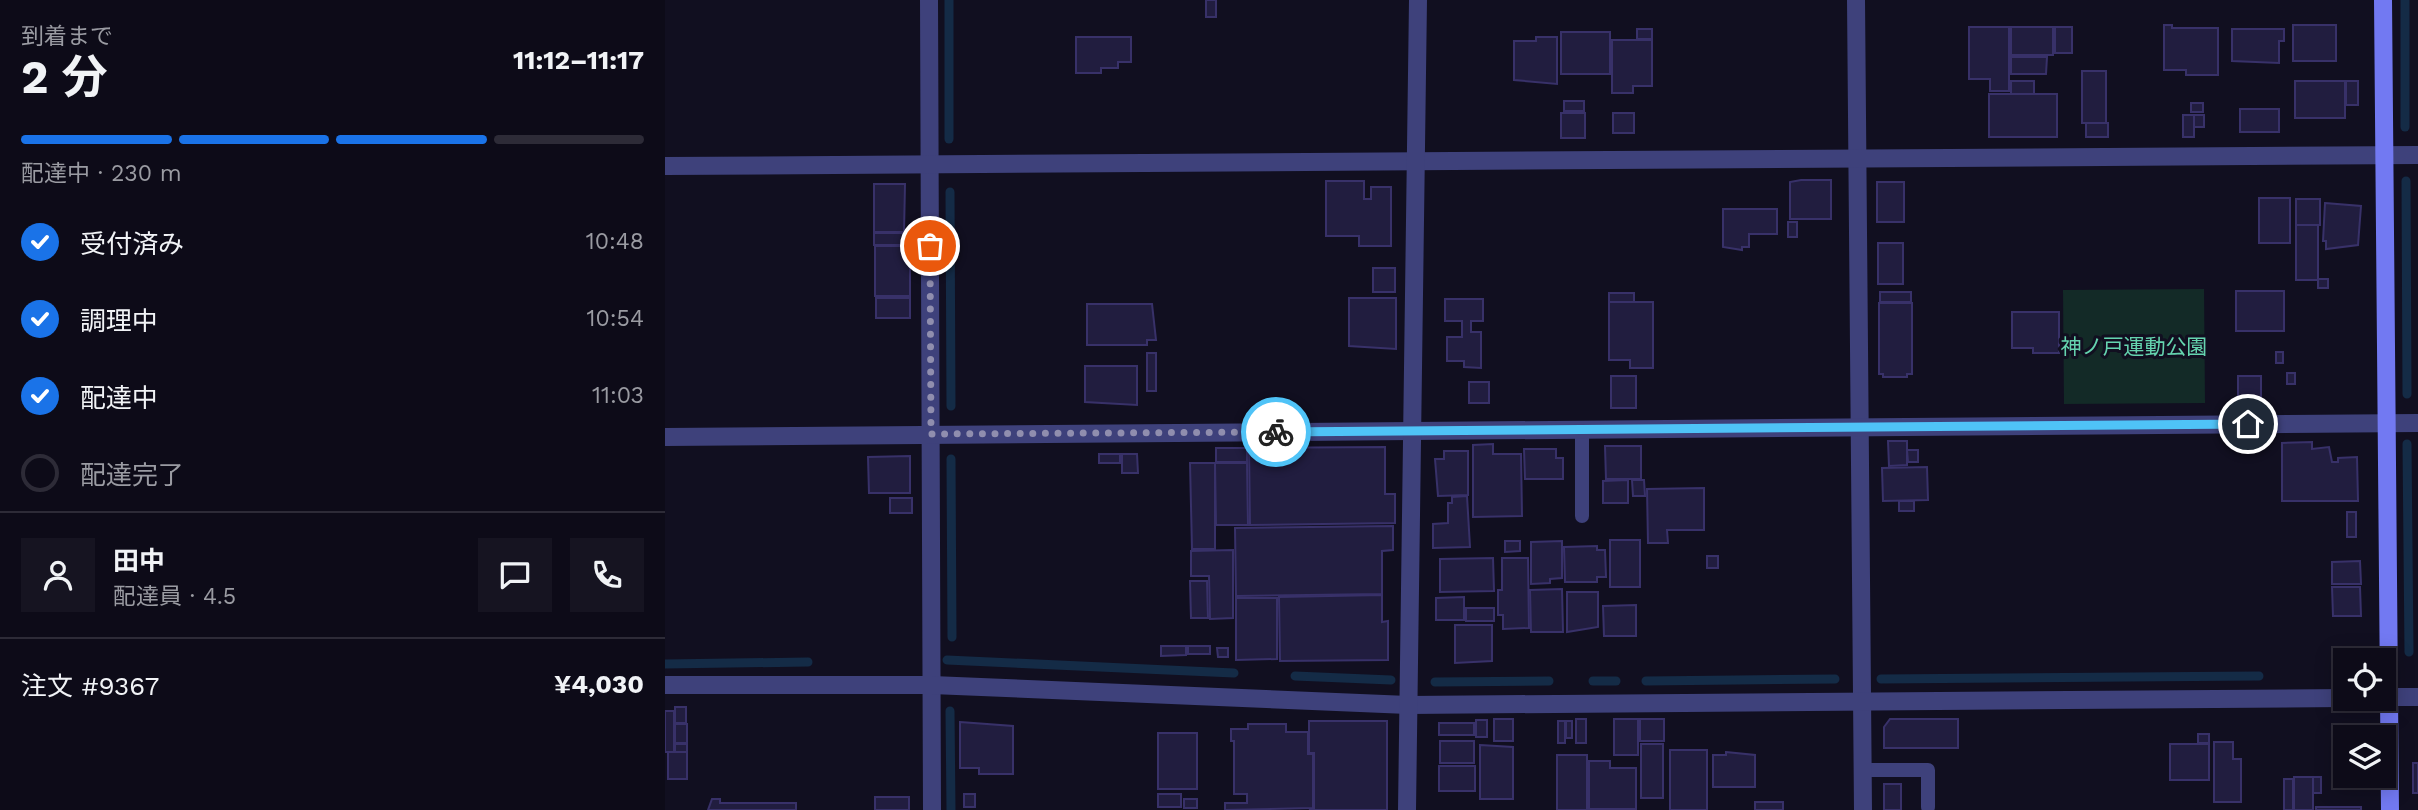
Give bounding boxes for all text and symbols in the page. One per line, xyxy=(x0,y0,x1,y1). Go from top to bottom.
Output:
text: 到着まで xyxy=(21,23,113,50)
text: 11:12–11:17 xyxy=(513,45,644,75)
text: 2 分 xyxy=(21,50,108,104)
text: 配達中 · 230 m xyxy=(21,160,182,187)
pin xyxy=(900,216,960,276)
icon: check xyxy=(21,223,59,261)
icon: bag xyxy=(911,227,949,265)
text: 10:48 xyxy=(586,228,644,255)
text: 受付済み xyxy=(80,229,184,259)
icon: check xyxy=(21,300,59,338)
text: 10:54 xyxy=(586,305,644,332)
text: 調理中 xyxy=(80,306,158,336)
park label: 神ノ戸運動公園 xyxy=(2061,334,2208,359)
icon: check xyxy=(21,377,59,415)
text: 11:03 xyxy=(592,382,644,409)
text: 配達中 xyxy=(80,383,158,413)
pin xyxy=(2218,394,2278,454)
courier xyxy=(1241,397,1311,467)
icon: home xyxy=(2229,405,2267,443)
icon: bike xyxy=(1257,413,1295,451)
text: 配達完了 xyxy=(80,460,184,490)
button: person xyxy=(21,538,95,612)
button: chat xyxy=(478,538,552,612)
button: phone xyxy=(570,538,644,612)
text: 田中 xyxy=(113,546,165,576)
text: 配達員 · 4.5 xyxy=(113,583,236,610)
map controls xyxy=(2333,648,2396,788)
button: locate xyxy=(2333,648,2396,711)
text: ¥4,030 xyxy=(554,669,644,699)
text: 注文 #9367 xyxy=(21,671,159,701)
button: layers xyxy=(2333,725,2396,788)

